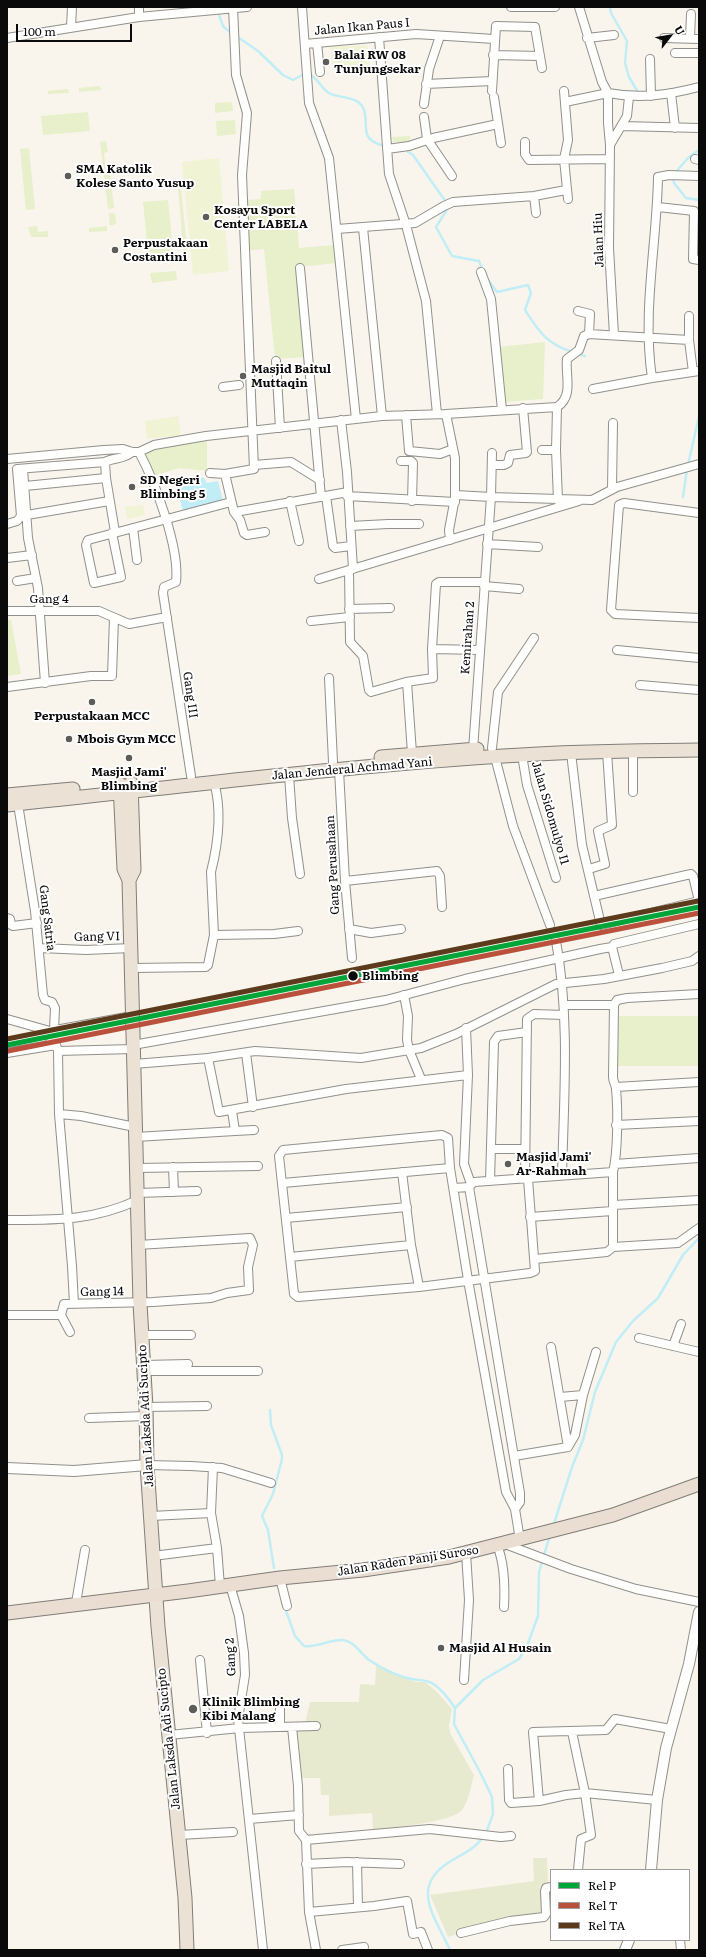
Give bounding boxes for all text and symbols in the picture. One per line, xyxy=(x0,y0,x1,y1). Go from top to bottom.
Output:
scale bar xyxy=(18,16,134,42)
street label: Jalan Ikan Paus I xyxy=(314,16,410,38)
north arrow xyxy=(650,16,690,56)
text: 100 m xyxy=(23,22,56,40)
text: U xyxy=(671,22,689,38)
place label: Balai RW 08 Tunjungsekar xyxy=(334,48,421,76)
marker: Balai RW 08 Tunjungsekar xyxy=(321,57,331,67)
place label: SMA Katolik Kolese Santo Yusup xyxy=(76,162,194,190)
marker: SMA Katolik Kolese Santo Yusup xyxy=(63,171,73,181)
place label: Kosayu Sport Center LABELA xyxy=(214,203,308,231)
marker: Kosayu Sport Center LABELA xyxy=(201,212,211,222)
street label: Jalan Hiu xyxy=(591,212,607,268)
place label: Perpustakaan Costantini xyxy=(123,236,208,264)
marker: Perpustakaan Costantini xyxy=(110,245,120,255)
place label: Masjid Baitul Muttaqin xyxy=(251,362,331,390)
marker: Masjid Baitul Muttaqin xyxy=(238,371,248,381)
place label: SD Negeri Blimbing 5 xyxy=(140,473,205,501)
marker: SD Negeri Blimbing 5 xyxy=(127,482,137,492)
street label: Gang 4 xyxy=(29,592,69,606)
street label: Kemirahan 2 xyxy=(458,601,478,675)
street label: Gang III xyxy=(180,671,200,719)
marker: Perpustakaan MCC xyxy=(87,697,97,707)
place label: Perpustakaan MCC xyxy=(34,709,150,723)
place label: Mbois Gym MCC xyxy=(77,732,176,746)
marker: Mbois Gym MCC xyxy=(64,734,74,744)
marker: Masjid Jami' Blimbing xyxy=(124,753,134,763)
street label: Jalan Jenderal Achmad Yani xyxy=(271,755,433,783)
street label: Jalan Sidomulyo I1 xyxy=(528,760,572,866)
place label: Masjid Jami' Blimbing xyxy=(91,765,167,793)
street label: Gang Perusahaan xyxy=(323,815,343,915)
street label: Gang Satria xyxy=(36,884,58,952)
street label: Gang VI xyxy=(74,929,120,945)
marker: Blimbing xyxy=(346,969,360,983)
place label: Blimbing xyxy=(362,969,418,983)
place label: Masjid Jami' Ar-Rahmah xyxy=(516,1150,592,1178)
marker: Masjid Jami' Ar-Rahmah xyxy=(503,1159,513,1169)
street label: Gang 14 xyxy=(80,1284,124,1300)
street label: Jalan Laksda Adi Sucipto xyxy=(135,1344,157,1488)
street label: Jalan Raden Panji Suroso xyxy=(336,1543,480,1579)
street label: Gang 2 xyxy=(223,1637,239,1677)
place label: Masjid Al Husain xyxy=(449,1641,552,1655)
marker: Masjid Al Husain xyxy=(436,1643,446,1653)
street label: Jalan Laksda Adi Sucipto xyxy=(154,1667,184,1811)
place label: Klinik Blimbing Kibi Malang xyxy=(202,1695,300,1723)
marker: Klinik Blimbing Kibi Malang xyxy=(187,1703,199,1715)
legend xyxy=(550,1869,690,1941)
text: Rel P xyxy=(588,1876,616,1894)
text: Rel T xyxy=(588,1896,618,1914)
text: Rel TA xyxy=(588,1916,625,1934)

